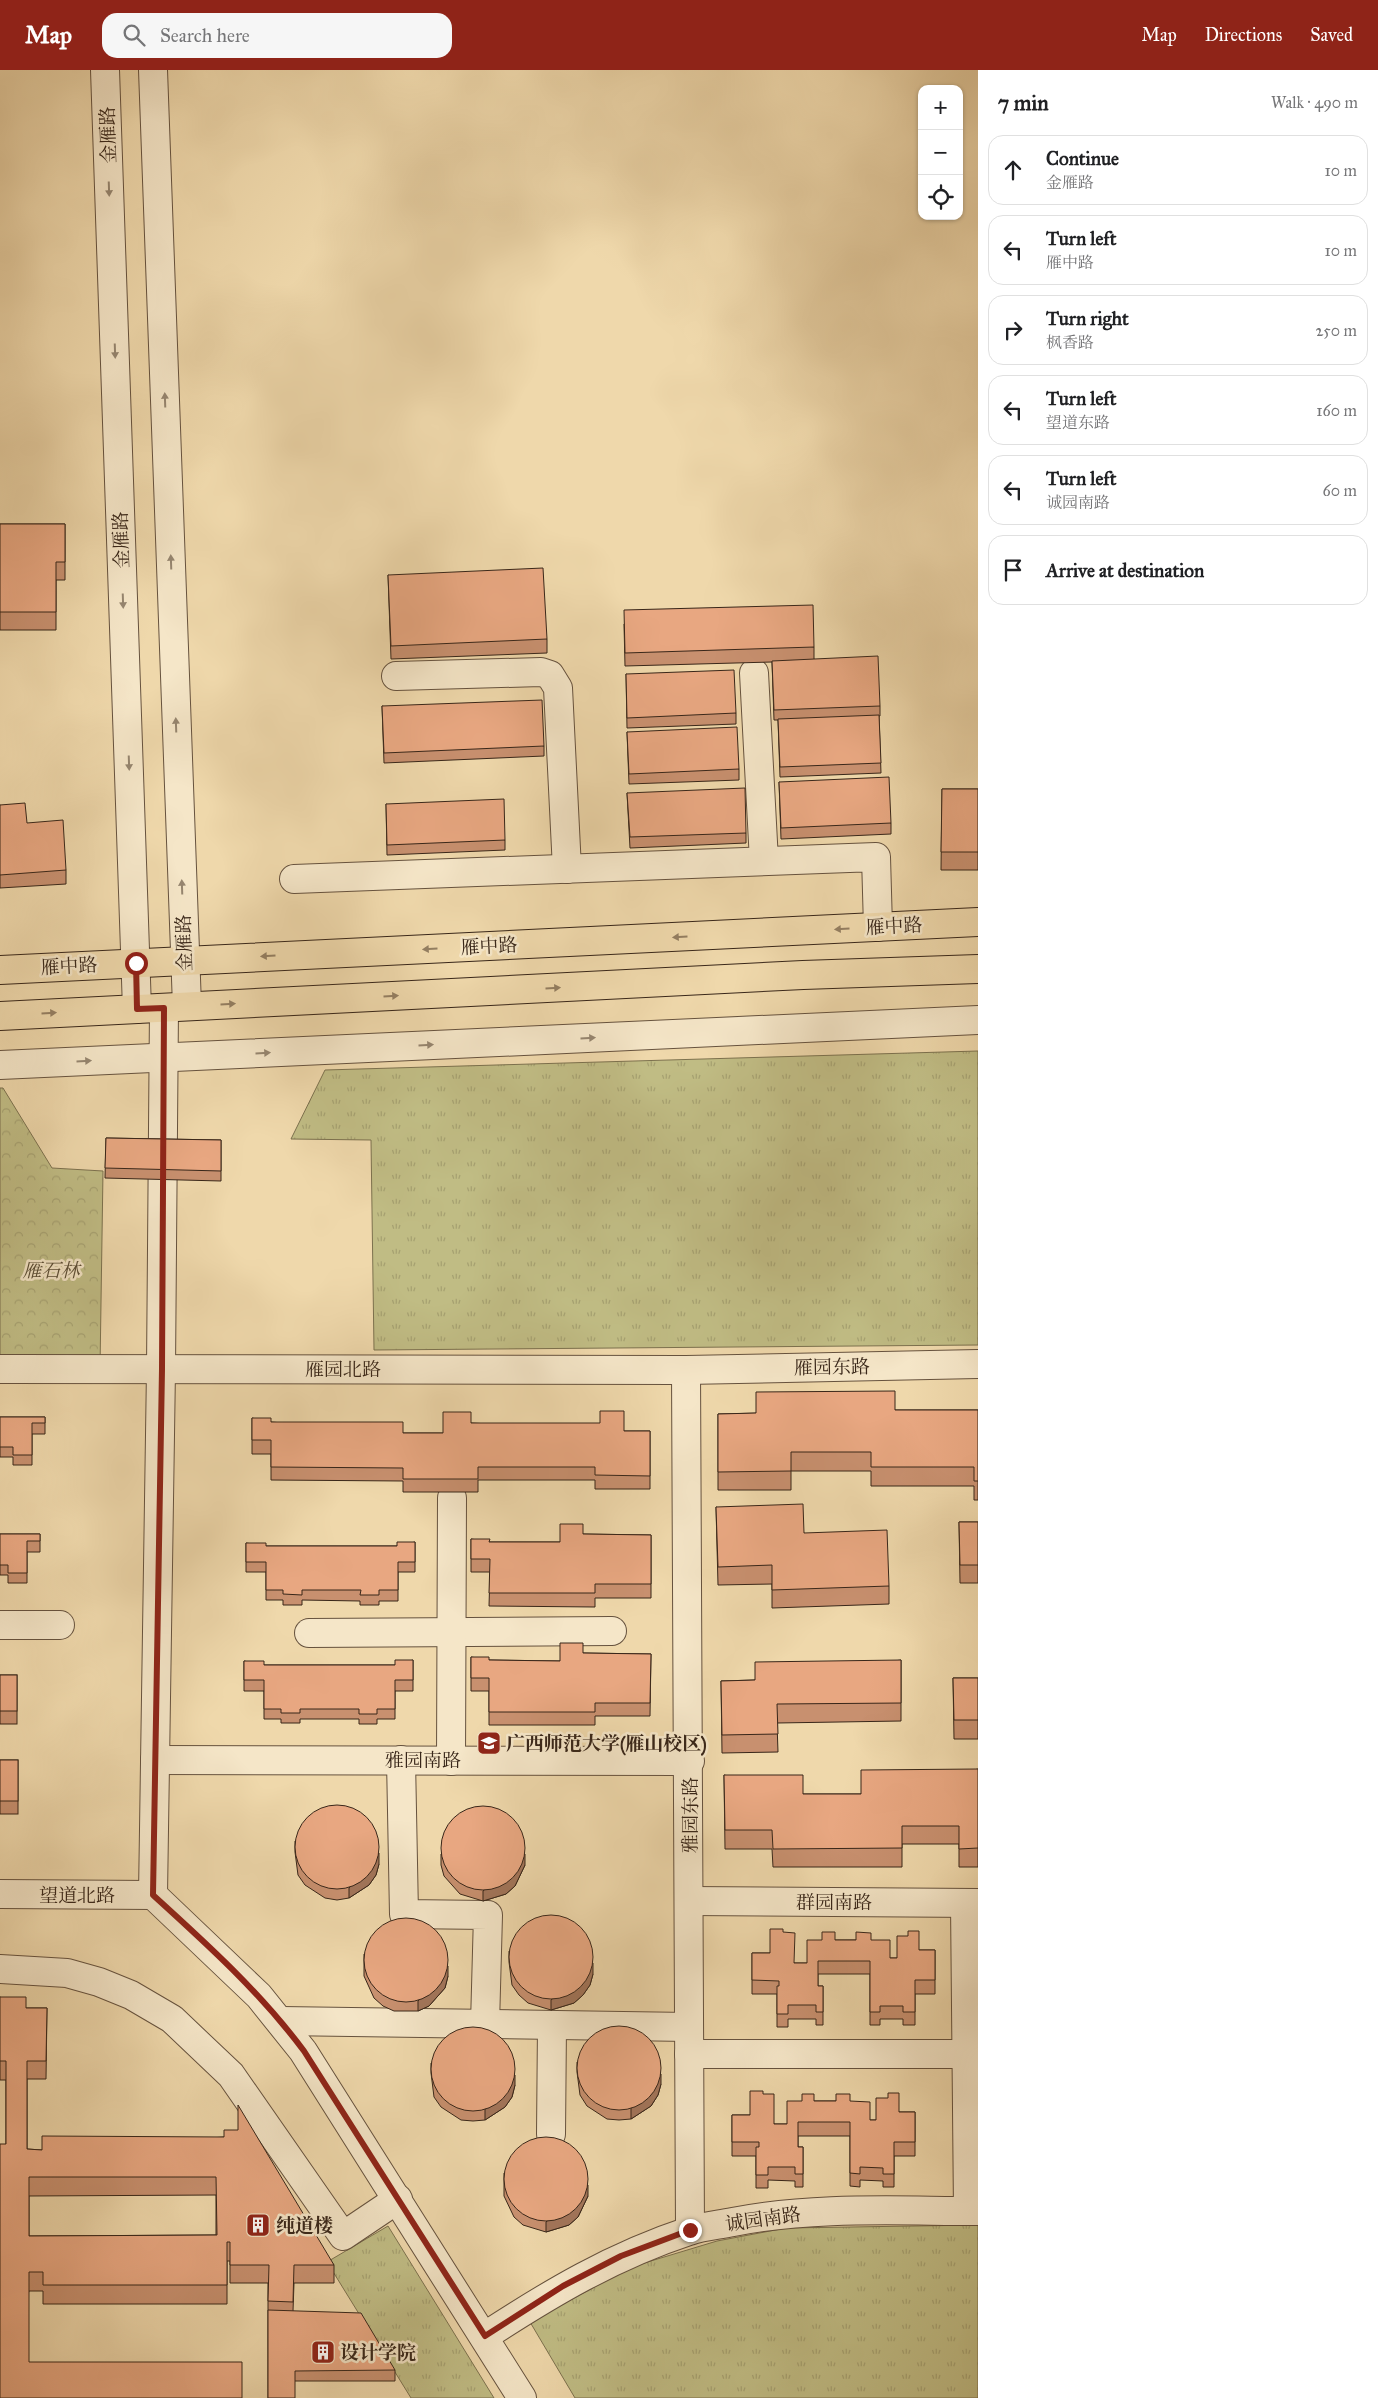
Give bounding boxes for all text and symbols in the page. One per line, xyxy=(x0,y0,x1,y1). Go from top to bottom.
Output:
search box xyxy=(102,13,452,58)
text: Map xyxy=(25,20,72,50)
icon: search xyxy=(120,21,148,49)
text: Search here xyxy=(160,24,250,47)
text: Map xyxy=(1141,24,1177,46)
text: Directions xyxy=(1205,24,1282,46)
text: Saved xyxy=(1310,24,1353,46)
map controls xyxy=(918,85,963,220)
button: + xyxy=(918,85,963,130)
text: 7 min xyxy=(998,90,1049,116)
text: Walk · 490 m xyxy=(1271,93,1358,112)
street label: 金雁路 xyxy=(96,106,120,164)
button: − xyxy=(918,130,963,175)
text: Continue xyxy=(1046,147,1119,170)
icon: ahead xyxy=(999,156,1027,184)
text: 10 m xyxy=(1325,161,1357,180)
text: 金雁路 xyxy=(1046,173,1094,192)
button: locate xyxy=(918,175,963,220)
one-way arrow xyxy=(106,181,114,197)
text: Turn left xyxy=(1046,227,1116,250)
icon: left xyxy=(999,236,1027,264)
text: 10 m xyxy=(1325,241,1357,260)
text: 雁中路 xyxy=(1046,253,1094,272)
text: Turn right xyxy=(1046,307,1129,330)
icon: right xyxy=(999,316,1027,344)
text: 250 m xyxy=(1316,321,1357,340)
text: 枫香路 xyxy=(1046,333,1094,352)
one-way arrow xyxy=(111,343,119,359)
text: Turn left xyxy=(1046,387,1116,410)
one-way arrow xyxy=(161,392,169,408)
icon: left xyxy=(999,396,1027,424)
text: 160 m xyxy=(1316,401,1357,420)
text: 望道东路 xyxy=(1046,413,1110,432)
text: Turn left xyxy=(1046,467,1116,490)
icon: left xyxy=(999,476,1027,504)
text: 60 m xyxy=(1323,481,1357,500)
text: 诚园南路 xyxy=(1046,493,1110,512)
street label: 金雁路 xyxy=(109,511,133,569)
one-way arrow xyxy=(166,554,174,570)
icon: arrive xyxy=(999,556,1027,584)
text: Arrive at destination xyxy=(1046,559,1204,582)
one-way arrow xyxy=(120,593,128,609)
one-way arrow xyxy=(172,717,180,733)
one-way arrow xyxy=(125,756,133,772)
one-way arrow xyxy=(178,879,186,895)
street label: 雁中路 xyxy=(865,913,923,939)
street label: 金雁路 xyxy=(172,914,196,972)
one-way arrow xyxy=(834,925,850,933)
street label: 雁中路 xyxy=(460,933,518,959)
one-way arrow xyxy=(671,933,687,941)
one-way arrow xyxy=(422,945,438,953)
route start xyxy=(125,952,148,975)
street label: 雁中路 xyxy=(40,953,98,979)
one-way arrow xyxy=(259,953,275,961)
one-way arrow xyxy=(545,983,561,991)
one-way arrow xyxy=(383,991,399,999)
one-way arrow xyxy=(221,999,237,1007)
one-way arrow xyxy=(41,1009,57,1017)
one-way arrow xyxy=(580,1033,596,1041)
one-way arrow xyxy=(418,1041,434,1049)
one-way arrow xyxy=(256,1048,272,1056)
one-way arrow xyxy=(76,1057,92,1065)
park label: 雁石林 xyxy=(22,1259,82,1282)
street label: 雁园东路 xyxy=(794,1355,870,1379)
street label: 雁园北路 xyxy=(305,1358,381,1381)
school or university icon: 广西师范大学(雁山校区) xyxy=(476,1730,502,1756)
place label: 广西师范大学(雁山校区) xyxy=(506,1732,707,1756)
street label: 雅园南路 xyxy=(385,1749,461,1772)
street label: 雅园东路 xyxy=(679,1777,702,1853)
street label: 望道北路 xyxy=(39,1884,115,1907)
street label: 群园南路 xyxy=(796,1891,872,1914)
street label: 诚园南路 xyxy=(724,2202,802,2236)
building icon: 纯道楼 xyxy=(245,2212,271,2238)
place label: 纯道楼 xyxy=(276,2214,333,2237)
route end xyxy=(679,2219,702,2242)
building icon: 设计学院 xyxy=(310,2339,336,2365)
place label: 设计学院 xyxy=(340,2341,416,2364)

